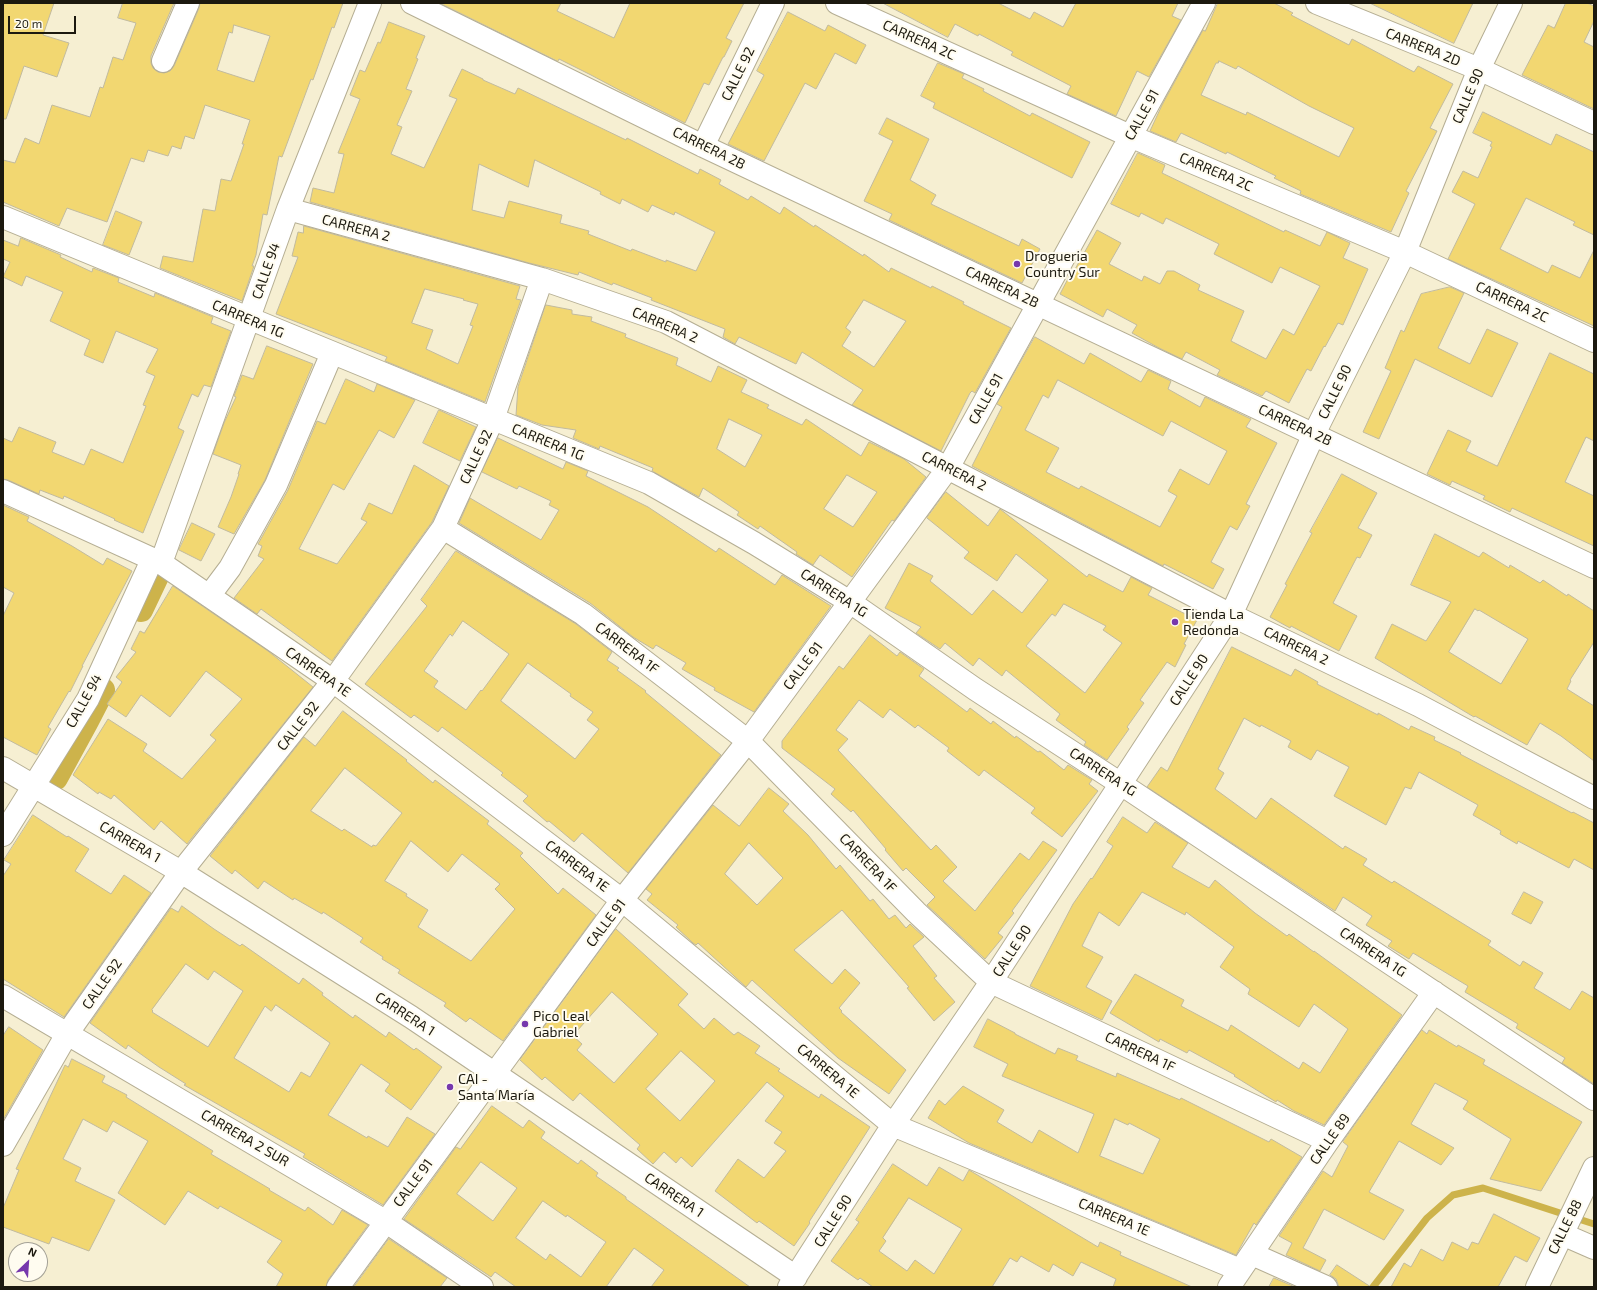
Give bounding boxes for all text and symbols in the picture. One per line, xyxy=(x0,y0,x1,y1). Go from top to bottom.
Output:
scale bar xyxy=(10,8,78,34)
text: 20 m xyxy=(15,16,42,30)
street label: CARRERA 2C xyxy=(880,16,958,64)
street label: CARRERA 2D xyxy=(1383,24,1463,70)
street label: CALLE 92 xyxy=(718,44,758,104)
street label: CALLE 90 xyxy=(1449,66,1487,126)
street label: CALLE 91 xyxy=(1121,87,1163,143)
street label: CARRERA 2B xyxy=(670,123,748,173)
street label: CARRERA 2C xyxy=(1177,149,1255,195)
street label: CARRERA 2 xyxy=(320,211,392,245)
street label: CALLE 94 xyxy=(249,241,283,301)
place label: Drogueria Country Sur xyxy=(1025,248,1100,280)
marker: Drogueria Country Sur xyxy=(1012,259,1022,269)
street label: CARRERA 2B xyxy=(963,263,1041,311)
street label: CARRERA 2C xyxy=(1473,278,1551,326)
street label: CARRERA 1G xyxy=(209,296,287,342)
street label: CARRERA 2 xyxy=(629,304,701,346)
street label: CALLE 90 xyxy=(1315,362,1355,422)
street label: CALLE 91 xyxy=(965,371,1007,427)
street label: CARRERA 2B xyxy=(1256,401,1334,449)
street label: CARRERA 1G xyxy=(509,420,587,464)
street label: CALLE 92 xyxy=(456,427,496,487)
street label: CARRERA 2 xyxy=(919,448,989,494)
street label: CARRERA 1G xyxy=(797,565,871,621)
place label: Tienda La Redonda xyxy=(1183,606,1244,638)
marker: Tienda La Redonda xyxy=(1170,617,1180,627)
street label: CARRERA 1F xyxy=(592,619,662,677)
street label: CARRERA 2 xyxy=(1261,623,1331,669)
street label: CALLE 91 xyxy=(780,639,826,693)
street label: CARRERA 1E xyxy=(282,643,354,701)
street label: CALLE 90 xyxy=(1166,651,1212,709)
street label: CALLE 94 xyxy=(62,671,106,731)
street label: CALLE 92 xyxy=(274,698,322,754)
street label: CARRERA 1G xyxy=(1066,744,1140,800)
street label: CARRERA 1 xyxy=(96,818,164,866)
street label: CARRERA 1F xyxy=(836,830,900,896)
street label: CARRERA 1E xyxy=(542,837,612,895)
street label: CALLE 91 xyxy=(583,896,629,950)
street label: CALLE 90 xyxy=(989,922,1035,980)
street label: CARRERA 1G xyxy=(1337,924,1409,980)
street label: CALLE 92 xyxy=(79,955,125,1013)
street label: CARRERA 1 xyxy=(372,988,438,1040)
place label: Pico Leal Gabriel xyxy=(533,1008,589,1040)
marker: Pico Leal Gabriel xyxy=(520,1019,530,1029)
street label: CARRERA 1F xyxy=(1102,1028,1178,1076)
street label: CARRERA 1E xyxy=(794,1040,862,1102)
place label: CAI - Santa María xyxy=(458,1071,535,1104)
marker: CAI - Santa María xyxy=(445,1082,455,1092)
street label: CARRERA 2 SUR xyxy=(198,1106,292,1170)
street label: CALLE 89 xyxy=(1306,1110,1354,1168)
street label: CALLE 91 xyxy=(390,1156,436,1210)
street label: CARRERA 1 xyxy=(641,1169,707,1221)
street label: CALLE 90 xyxy=(810,1192,856,1250)
street label: CARRERA 1E xyxy=(1076,1194,1152,1240)
street label: CALLE 88 xyxy=(1545,1197,1585,1257)
north arrow xyxy=(8,1242,48,1282)
text: N xyxy=(27,1244,39,1259)

